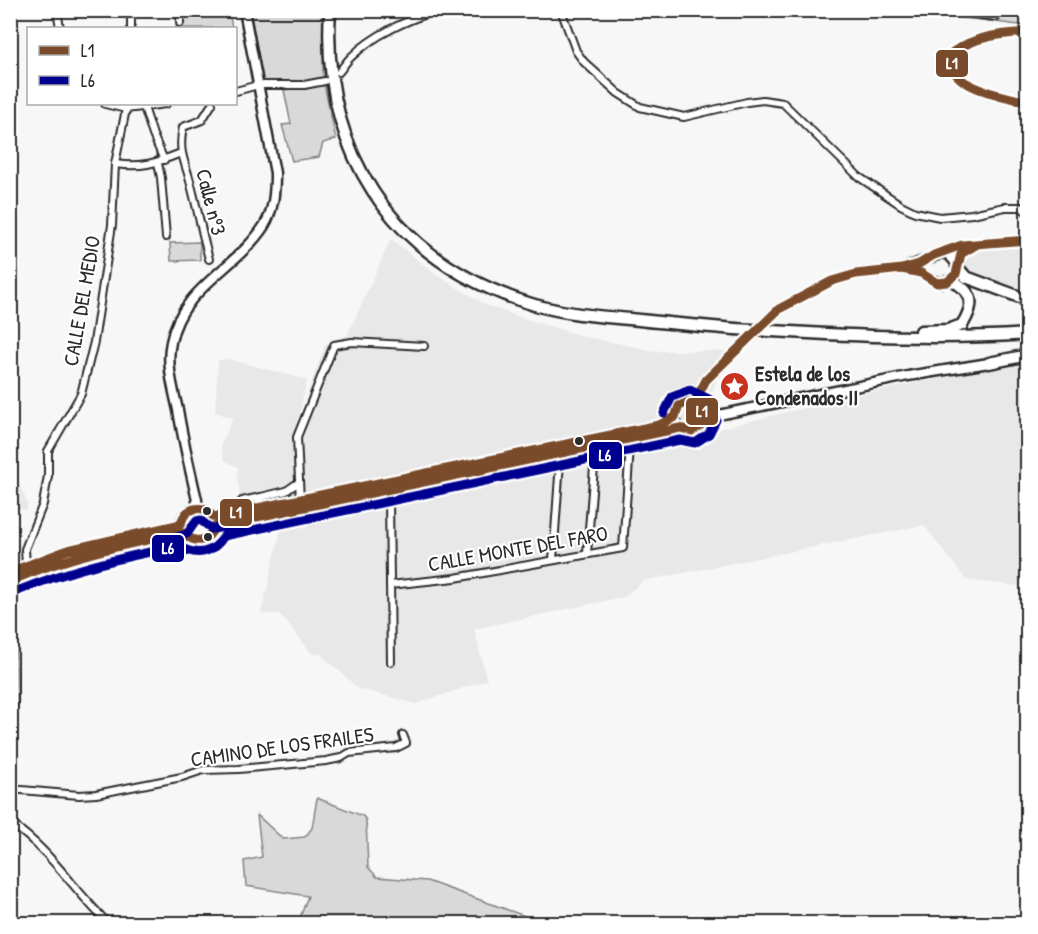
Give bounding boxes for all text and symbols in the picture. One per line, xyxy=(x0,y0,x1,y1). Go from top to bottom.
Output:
legend xyxy=(27,27,237,105)
text: L1 xyxy=(81,38,94,63)
line badge: L1 xyxy=(935,49,969,78)
text: L1 xyxy=(946,52,958,74)
text: L6 xyxy=(81,68,95,93)
street label: Calle nº3 xyxy=(189,166,234,238)
street label: CALLE DEL MEDIO xyxy=(56,234,107,368)
place label: Estela de los Condenados II xyxy=(755,359,858,412)
place icon: Estela de los Condenados II xyxy=(718,370,750,402)
line badge: L1 xyxy=(685,397,719,426)
text: L1 xyxy=(696,400,708,422)
unlabelled marker xyxy=(573,435,585,447)
line badge: L6 xyxy=(588,441,623,470)
text: L6 xyxy=(599,444,612,466)
line badge: L1 xyxy=(219,498,253,527)
text: L1 xyxy=(230,501,242,523)
unlabelled marker xyxy=(201,505,213,517)
street label: CALLE MONTE DEL FARO xyxy=(426,518,610,579)
unlabelled marker xyxy=(202,531,214,543)
line badge: L6 xyxy=(151,534,185,563)
text: L6 xyxy=(162,537,175,559)
street label: CAMINO DE LOS FRAILES xyxy=(189,719,376,774)

